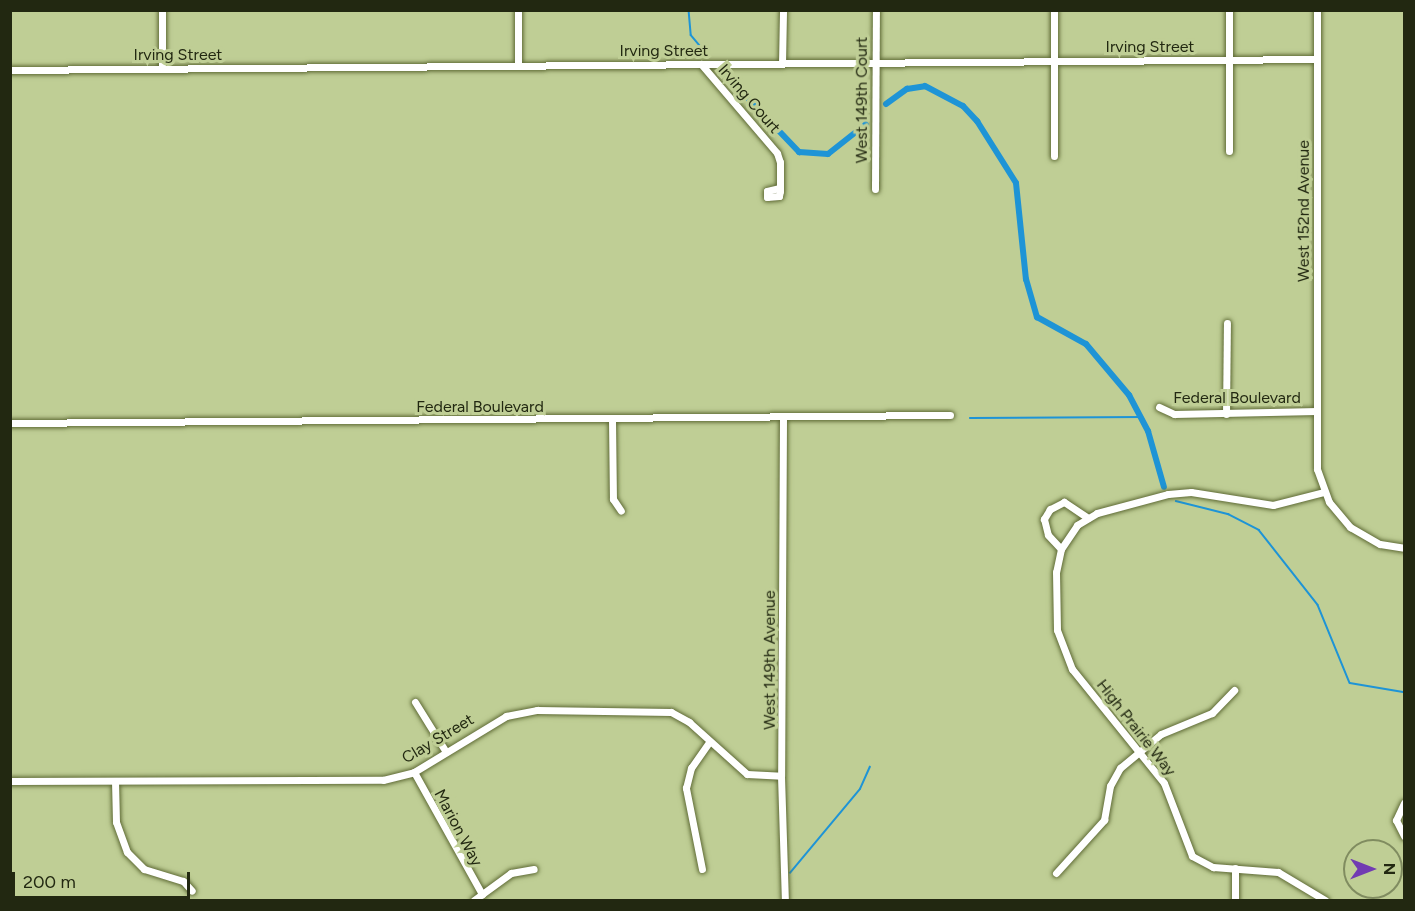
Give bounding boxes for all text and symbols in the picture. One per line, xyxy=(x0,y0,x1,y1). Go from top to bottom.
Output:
street label: West 149th Court xyxy=(852,37,872,163)
street label: Irving Street xyxy=(1106,37,1194,57)
street label: Irving Street xyxy=(620,41,708,61)
street label: Irving Street xyxy=(134,45,222,65)
street label: Irving Court xyxy=(714,61,784,137)
street label: West 152nd Avenue xyxy=(1294,140,1314,282)
street label: Federal Boulevard xyxy=(1173,388,1301,408)
street label: Federal Boulevard xyxy=(416,397,544,417)
street label: West 149th Avenue xyxy=(760,590,780,730)
street label: High Prairie Way xyxy=(1092,676,1180,780)
street label: Clay Street xyxy=(399,710,477,768)
street label: Marion Way xyxy=(430,786,486,870)
north arrow xyxy=(1343,839,1403,899)
scale bar xyxy=(15,860,194,898)
text: N xyxy=(1380,863,1399,875)
text: 200 m xyxy=(23,871,76,893)

